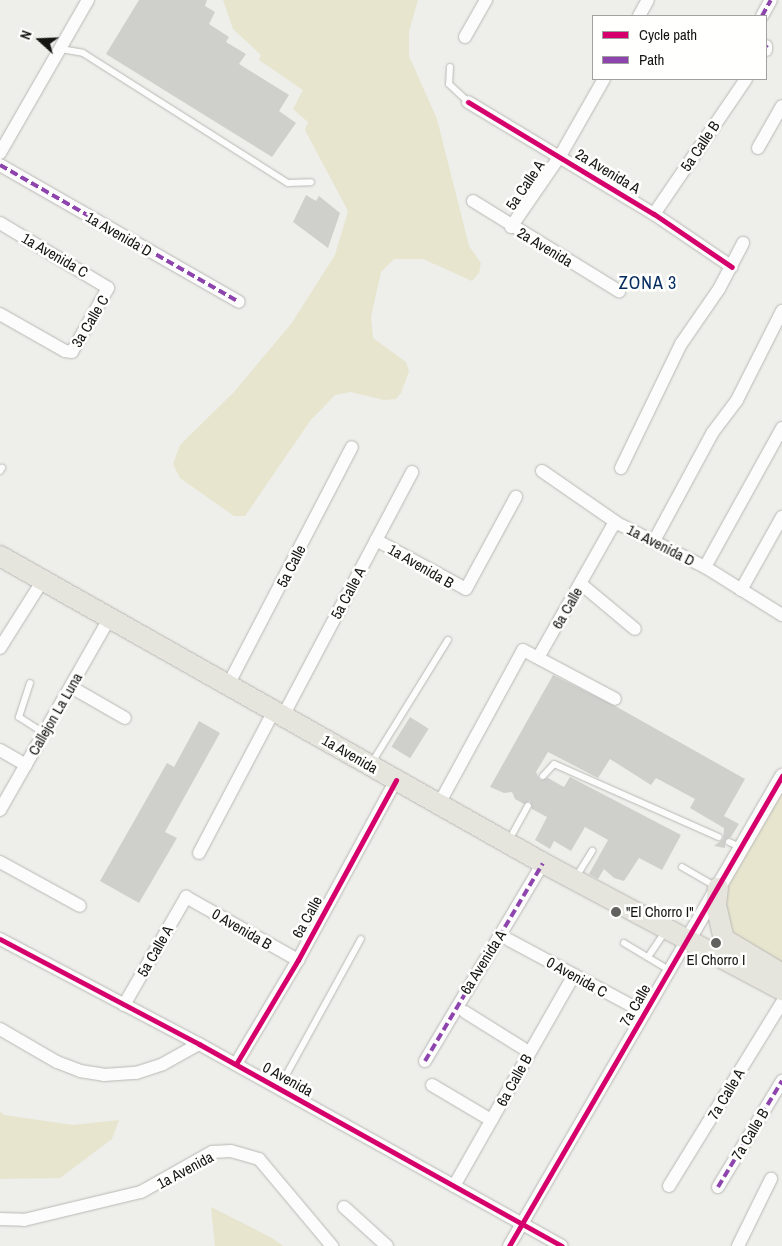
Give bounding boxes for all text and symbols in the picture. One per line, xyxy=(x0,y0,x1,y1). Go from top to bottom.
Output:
north arrow xyxy=(15,15,65,65)
legend xyxy=(592,15,767,80)
text: Cycle path xyxy=(639,24,697,45)
text: N xyxy=(16,28,36,42)
text: Path xyxy=(639,49,664,70)
street label: 5a Calle B xyxy=(677,117,723,175)
street label: 2a Avenida A xyxy=(572,144,644,198)
street label: 5a Calle A xyxy=(502,156,548,214)
street label: 1a Avenida D xyxy=(82,208,156,260)
street label: 2a Avenida xyxy=(514,223,576,271)
street label: 1a Avenida C xyxy=(18,229,92,281)
district label: ZONA 3 xyxy=(618,272,678,294)
street label: 3a Calle C xyxy=(67,292,113,350)
street label: 1a Avenida D xyxy=(624,520,698,570)
street label: 1a Avenida B xyxy=(385,540,457,592)
street label: 5a Calle xyxy=(273,542,309,590)
street label: 5a Calle A xyxy=(327,564,369,622)
street label: 6a Calle xyxy=(548,584,586,632)
street label: Callejon La Luna xyxy=(24,670,86,758)
street label: 1a Avenida xyxy=(319,731,381,777)
street label: 6a Calle xyxy=(288,893,326,941)
place label: "El Chorro I" xyxy=(626,903,694,921)
street label: 0 Avenida B xyxy=(209,905,275,953)
marker: "El Chorro I" xyxy=(610,906,622,918)
street label: 5a Calle A xyxy=(133,922,177,980)
street label: 6a Avenida A xyxy=(456,926,510,998)
marker: El Chorro I xyxy=(710,937,722,949)
place label: El Chorro I xyxy=(687,951,745,969)
street label: 0 Avenida C xyxy=(543,953,611,1001)
street label: 7a Calle xyxy=(616,981,654,1029)
street label: 6a Calle B xyxy=(492,1051,536,1109)
street label: 0 Avenida xyxy=(260,1058,316,1100)
street label: 7a Calle A xyxy=(704,1065,748,1123)
street label: 7a Calle B xyxy=(728,1105,772,1163)
street label: 1a Avenida xyxy=(153,1147,217,1193)

